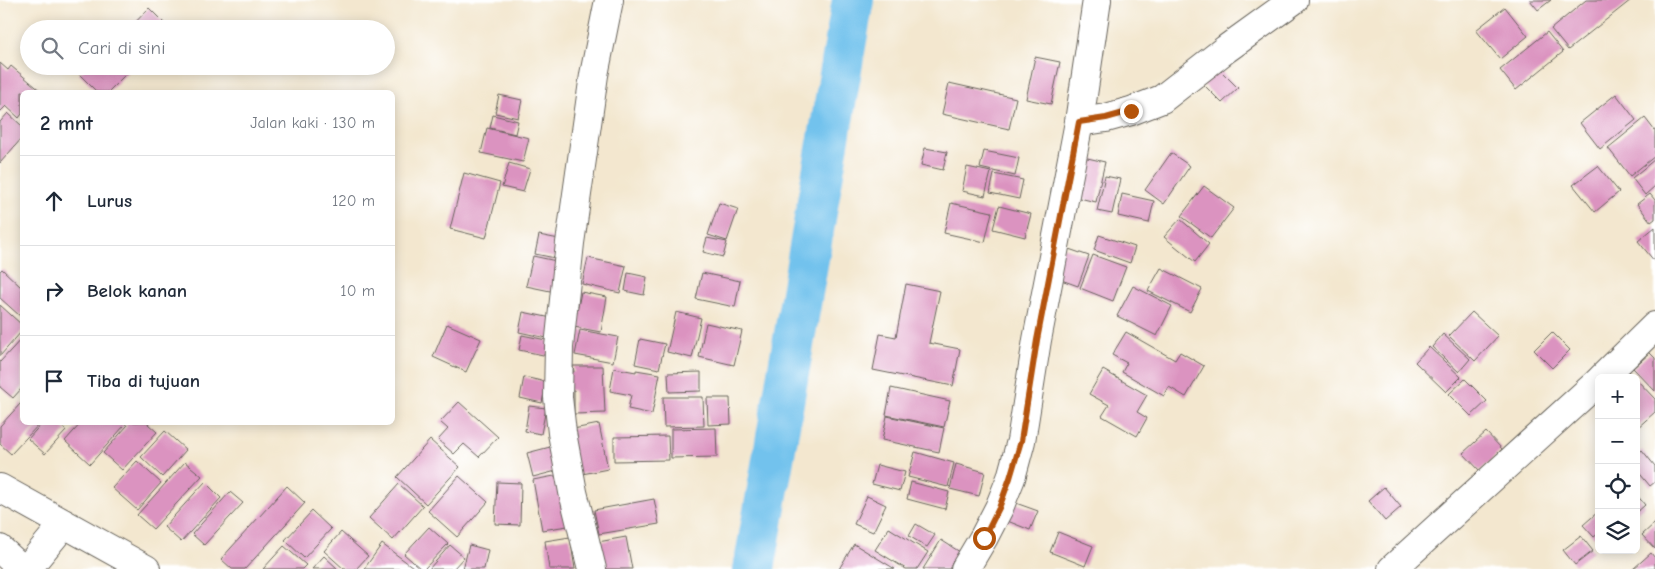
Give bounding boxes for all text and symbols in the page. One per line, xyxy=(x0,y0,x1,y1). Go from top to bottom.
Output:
search box xyxy=(20,20,395,75)
icon: search xyxy=(38,34,66,62)
text: Cari di sini xyxy=(78,37,165,59)
route end xyxy=(1120,100,1143,123)
text: 2 mnt xyxy=(40,111,93,135)
text: Jalan kaki · 130 m xyxy=(250,114,375,132)
icon: ahead xyxy=(40,187,68,215)
text: Lurus xyxy=(87,190,132,212)
text: 120 m xyxy=(332,192,375,210)
icon: right xyxy=(40,277,68,305)
text: Belok kanan xyxy=(87,280,187,302)
text: 10 m xyxy=(340,282,375,300)
icon: arrive xyxy=(40,367,68,395)
text: Tiba di tujuan xyxy=(87,370,200,392)
map controls xyxy=(1595,374,1640,554)
button: + xyxy=(1595,374,1640,419)
button: − xyxy=(1595,419,1640,464)
button: locate xyxy=(1595,464,1640,509)
button: layers xyxy=(1595,509,1640,554)
route start xyxy=(973,527,996,550)

